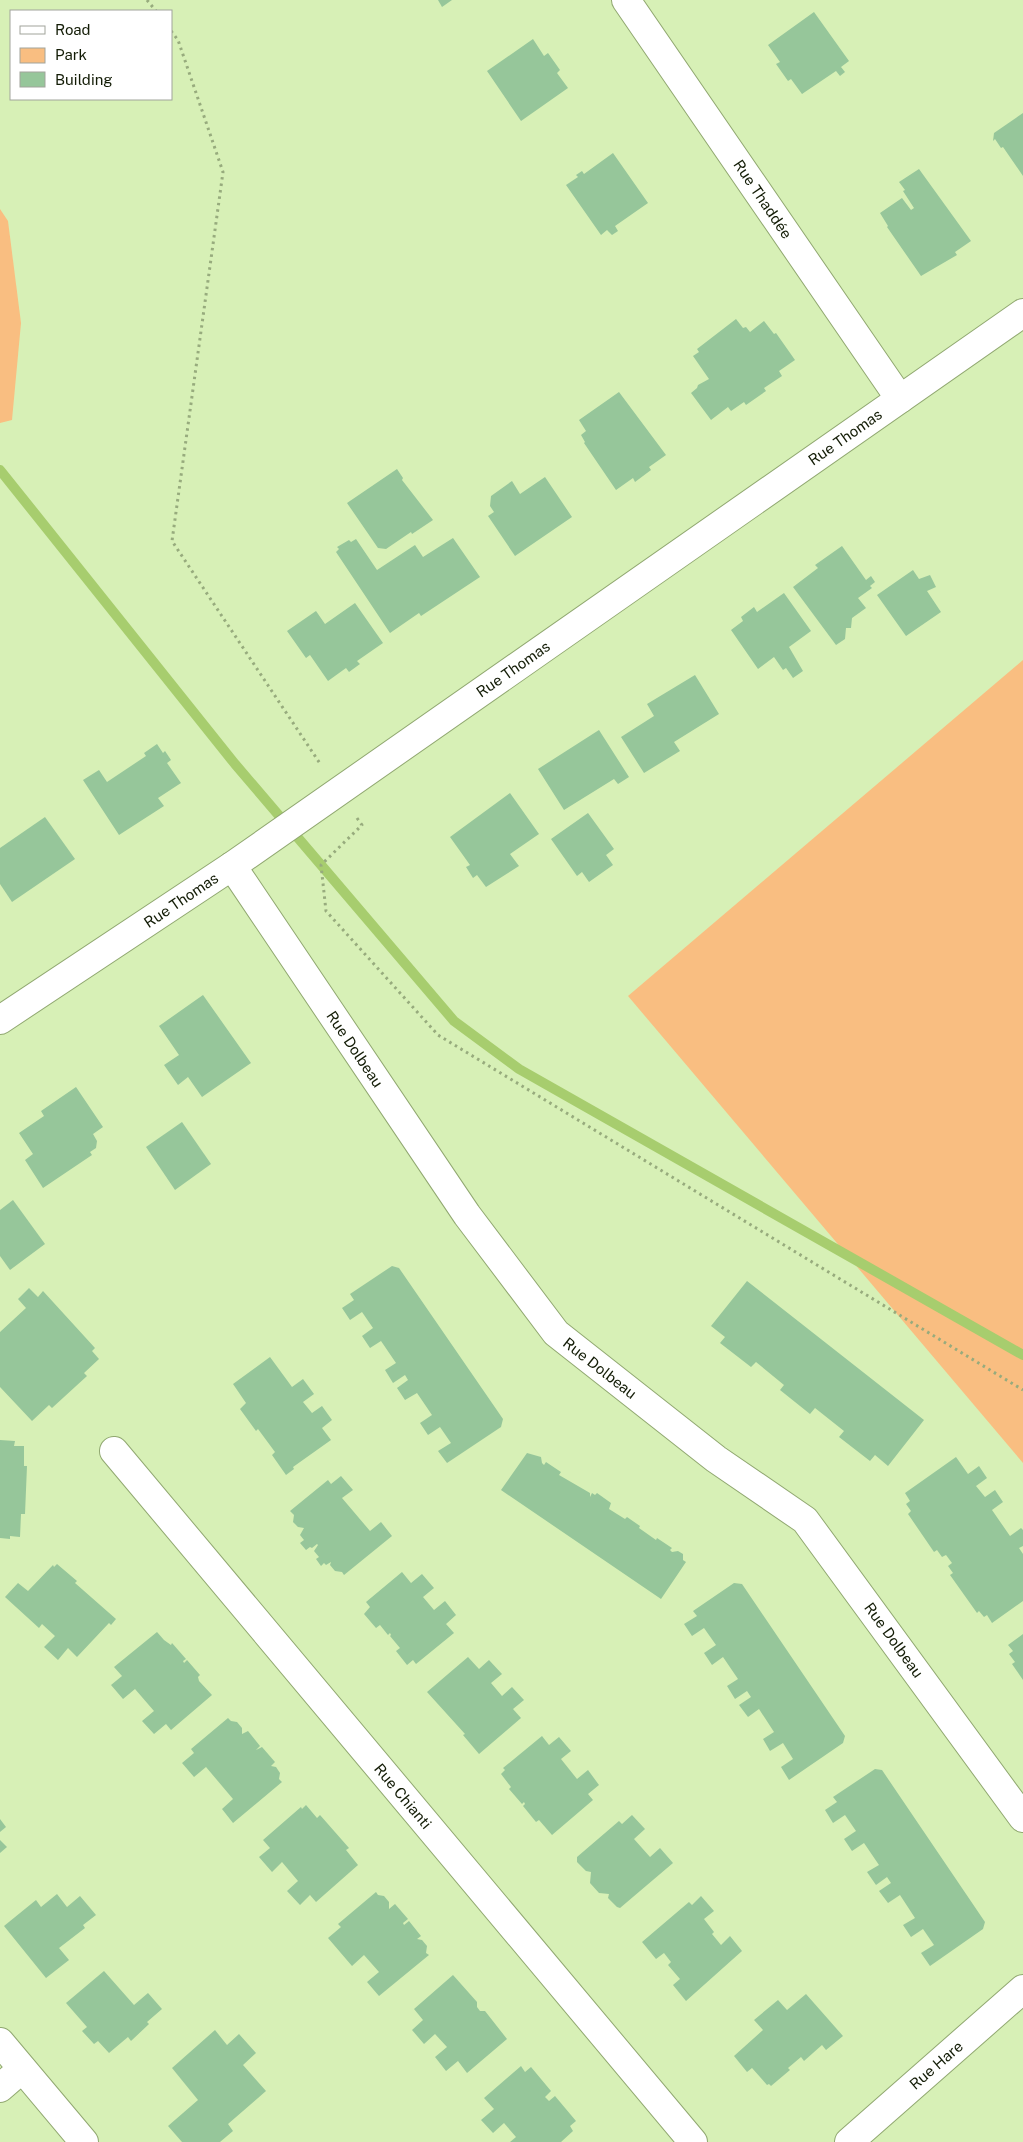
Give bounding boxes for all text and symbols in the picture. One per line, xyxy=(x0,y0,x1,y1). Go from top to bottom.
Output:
legend xyxy=(10,10,172,100)
text: Road xyxy=(55,21,91,38)
text: Park xyxy=(55,46,87,63)
text: Building xyxy=(55,71,113,88)
street label: Rue Thaddée xyxy=(730,156,796,242)
street label: Rue Thomas xyxy=(805,405,885,469)
street label: Rue Thomas xyxy=(473,637,553,701)
street label: Rue Thomas xyxy=(141,869,221,931)
street label: Rue Dolbeau xyxy=(323,1008,387,1090)
street label: Rue Dolbeau xyxy=(560,1334,640,1402)
street label: Rue Dolbeau xyxy=(861,1599,927,1681)
street label: Rue Chianti xyxy=(371,1760,435,1832)
street label: Rue Hare xyxy=(906,2037,966,2093)

